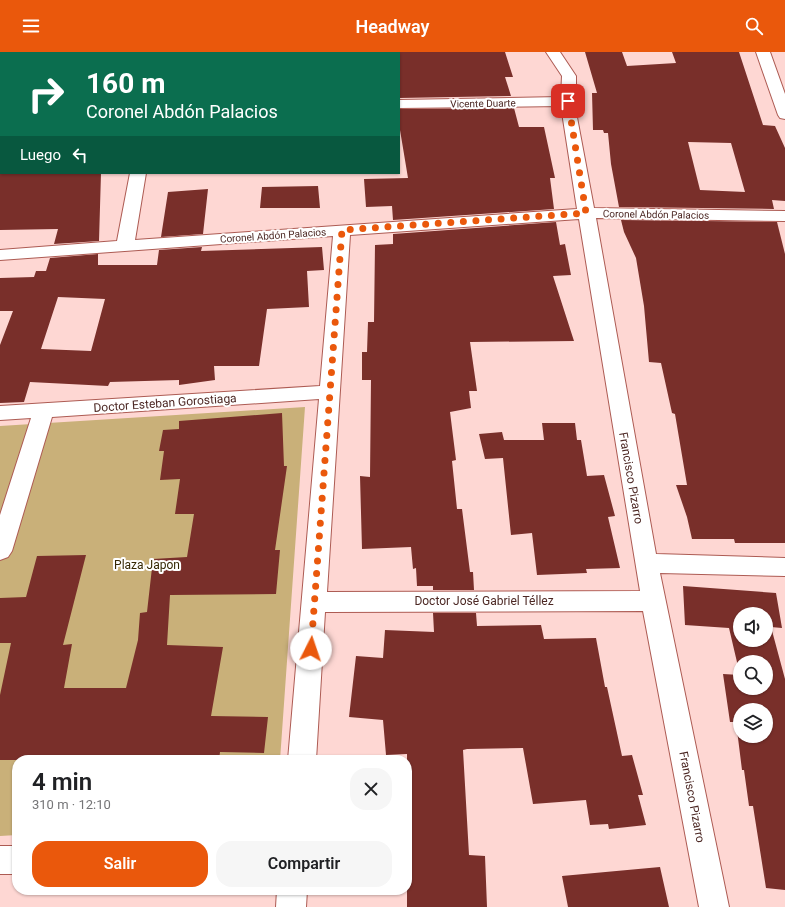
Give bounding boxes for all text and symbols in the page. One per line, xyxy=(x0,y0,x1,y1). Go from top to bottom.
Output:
icon: menu xyxy=(20,15,42,37)
icon: search xyxy=(743,15,765,37)
text: Headway xyxy=(356,16,430,37)
text: 160 m xyxy=(86,67,165,100)
icon: right xyxy=(20,68,72,120)
pin xyxy=(551,84,585,118)
icon: arrive xyxy=(557,90,579,112)
street label: Vicente Duarte xyxy=(450,97,516,110)
text: Coronel Abdón Palacios xyxy=(86,101,278,122)
icon: left xyxy=(69,144,91,166)
text: Luego xyxy=(20,146,61,164)
street label: Coronel Abdón Palacios xyxy=(603,208,709,221)
street label: Coronel Abdón Palacios xyxy=(220,226,327,245)
street label: Doctor Esteban Gorostiaga xyxy=(93,391,237,415)
street label: Francisco Pizarro xyxy=(616,431,646,525)
park label: Plaza Japon xyxy=(114,558,180,572)
street label: Doctor José Gabriel Téllez xyxy=(414,594,554,608)
map controls xyxy=(733,607,773,743)
button: sound xyxy=(733,607,773,647)
position arrow xyxy=(290,628,332,670)
button: search xyxy=(733,655,773,695)
button: layers xyxy=(733,703,773,743)
street label: Francisco Pizarro xyxy=(676,750,708,844)
text: 4 min xyxy=(32,768,92,796)
button: close xyxy=(350,768,392,810)
text: 310 m · 12:10 xyxy=(32,797,111,812)
button: Salir xyxy=(32,841,208,887)
button: Compartir xyxy=(216,841,392,887)

